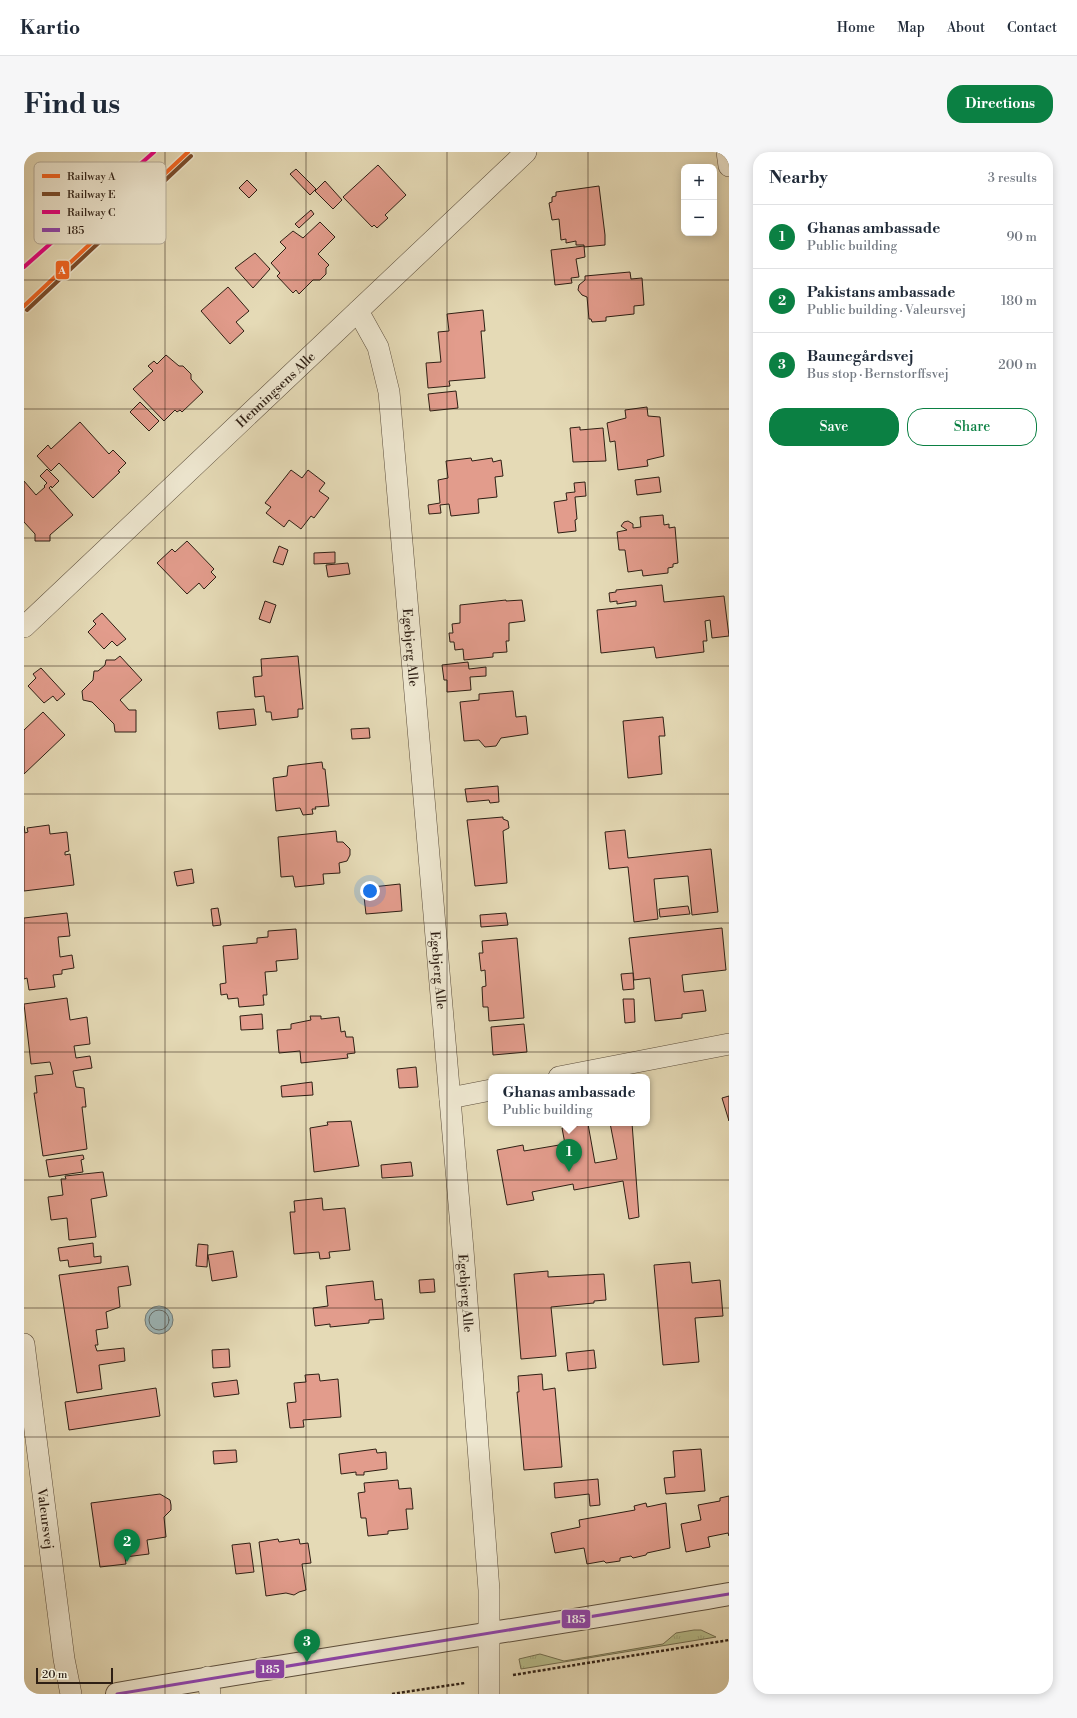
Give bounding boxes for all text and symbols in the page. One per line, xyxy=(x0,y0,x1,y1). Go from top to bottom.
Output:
text: Kartio xyxy=(20,16,80,40)
text: Home xyxy=(837,19,875,37)
text: Map xyxy=(897,19,925,37)
text: About xyxy=(947,19,985,37)
text: Contact xyxy=(1007,19,1057,37)
button: Directions xyxy=(947,85,1053,123)
text: Find us xyxy=(24,87,120,122)
legend xyxy=(34,162,166,244)
map controls xyxy=(681,164,717,236)
button: + xyxy=(681,164,717,200)
text: Nearby xyxy=(769,167,828,189)
text: Railway A xyxy=(67,170,116,184)
text: 3 results xyxy=(988,170,1037,186)
text: Railway E xyxy=(67,188,116,202)
button: − xyxy=(681,200,717,236)
text: Railway C xyxy=(67,206,116,220)
text: Ghanas ambassade xyxy=(807,219,940,238)
text: 185 xyxy=(67,224,84,238)
text: 1 xyxy=(779,229,785,245)
text: 90 m xyxy=(1006,229,1037,245)
text: Public building xyxy=(807,238,897,254)
line badge: A xyxy=(55,260,70,280)
text: A xyxy=(57,264,67,278)
text: Pakistans ambassade xyxy=(807,283,955,302)
text: 2 xyxy=(778,293,786,309)
text: 180 m xyxy=(1001,293,1037,309)
text: Public building · Valeursvej xyxy=(807,302,966,318)
text: Baunegårdsvej xyxy=(807,347,913,366)
street label: Henningsens Alle xyxy=(233,348,319,431)
text: 3 xyxy=(778,357,786,373)
text: 200 m xyxy=(998,357,1037,373)
text: Bus stop · Bernstorffsvej xyxy=(807,366,949,382)
button: Save xyxy=(769,408,899,446)
button: Share xyxy=(907,408,1037,446)
street label: Egebjerg Alle xyxy=(399,608,421,688)
your location xyxy=(360,881,380,901)
street label: Egebjerg Alle xyxy=(427,931,449,1011)
popup xyxy=(488,1074,650,1126)
text: Ghanas ambassade xyxy=(502,1083,636,1102)
text: Public building xyxy=(502,1102,593,1118)
pin: 1 xyxy=(556,1139,582,1172)
street label: Egebjerg Alle xyxy=(454,1253,476,1333)
street label: Valeursvej xyxy=(33,1486,57,1550)
pin: 2 xyxy=(114,1529,140,1562)
line badge: 185 xyxy=(561,1609,591,1629)
text: 185 xyxy=(567,1613,586,1627)
pin: 3 xyxy=(294,1629,320,1662)
line badge: 185 xyxy=(255,1659,285,1679)
text: 185 xyxy=(261,1663,280,1677)
scale bar xyxy=(36,1666,113,1685)
text: 20 m xyxy=(42,1668,67,1682)

